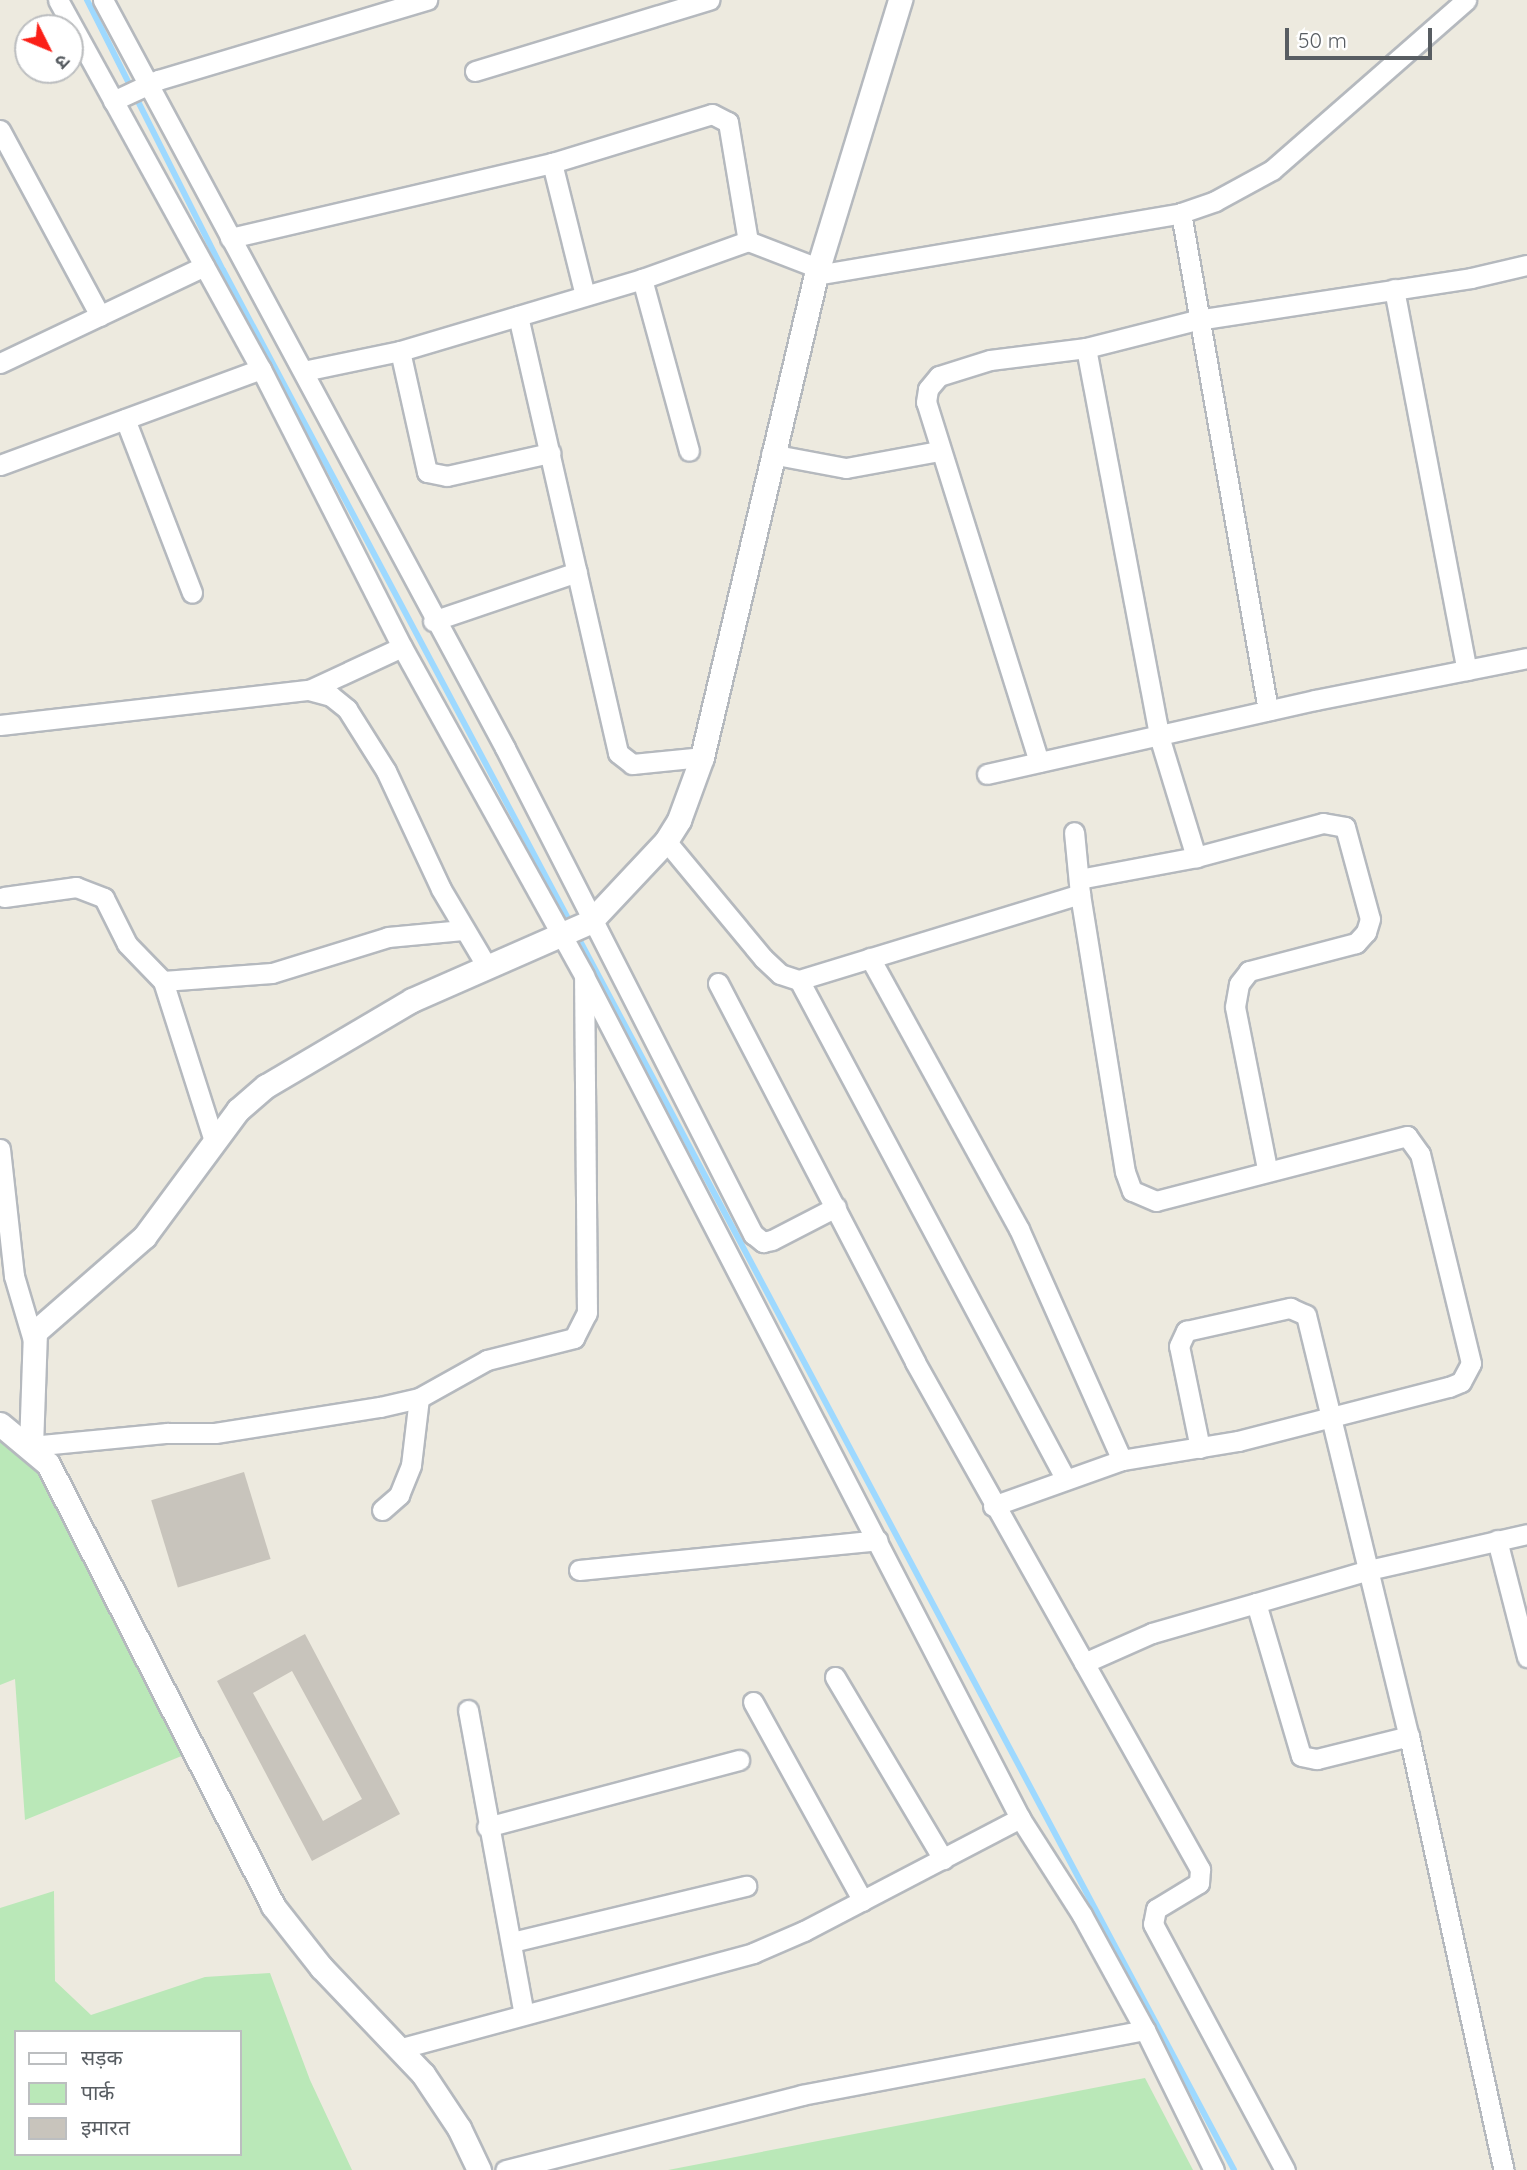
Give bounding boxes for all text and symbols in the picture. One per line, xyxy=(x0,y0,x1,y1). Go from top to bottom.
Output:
north arrow xyxy=(14,14,84,84)
scale bar xyxy=(1289,14,1436,58)
text: 50 m xyxy=(1298,27,1347,53)
text: उ xyxy=(50,50,75,74)
legend xyxy=(14,2030,242,2156)
text: सड़क xyxy=(81,2044,123,2070)
text: पार्क xyxy=(81,2079,115,2105)
text: इमारत xyxy=(81,2114,130,2140)

